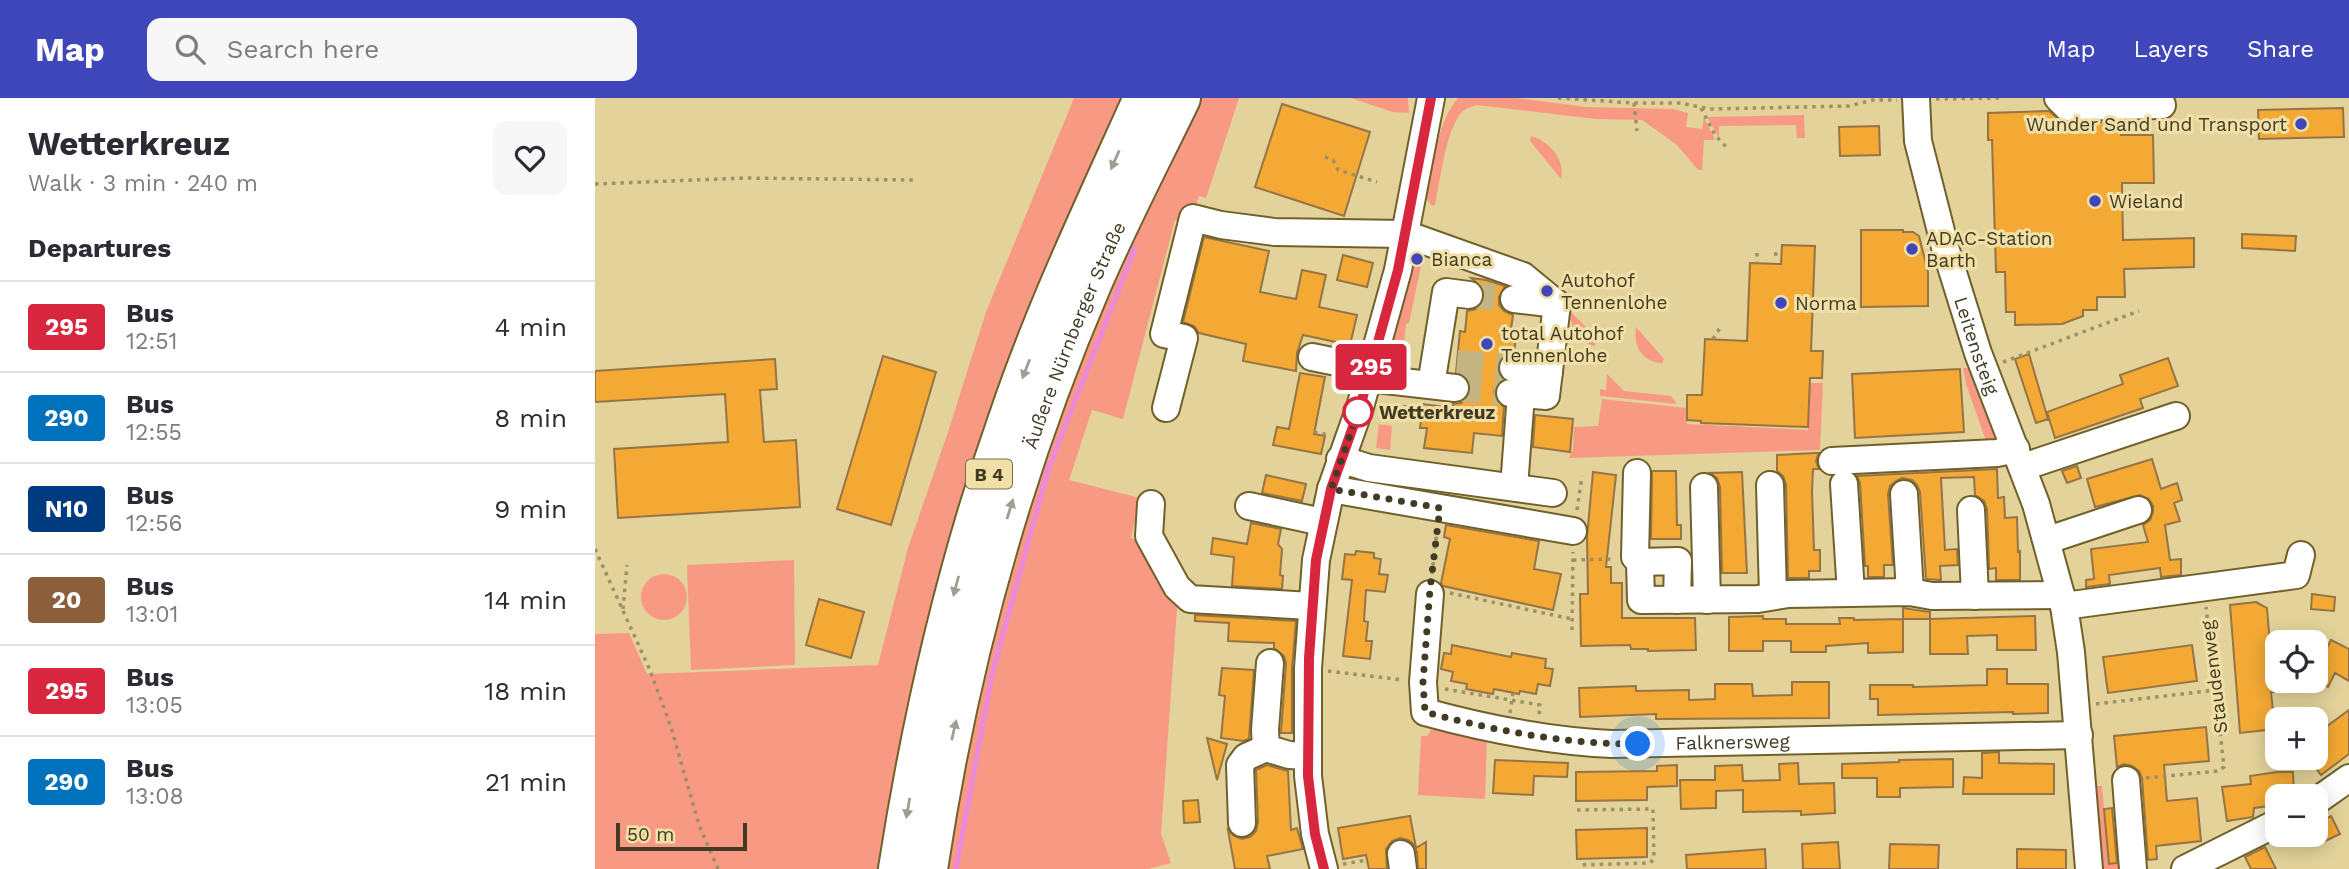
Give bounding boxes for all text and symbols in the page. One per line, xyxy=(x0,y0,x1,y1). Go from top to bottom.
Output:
search box xyxy=(147,18,637,81)
text: Map xyxy=(35,30,105,69)
icon: search xyxy=(171,30,209,68)
text: Search here xyxy=(227,34,379,64)
text: Map xyxy=(2047,35,2095,63)
text: Layers xyxy=(2133,35,2209,63)
text: Share xyxy=(2247,35,2314,63)
place label: Wunder Sand und Transport xyxy=(2026,113,2287,136)
marker: Wunder Sand und Transport xyxy=(2293,116,2309,132)
button: heart xyxy=(493,121,567,195)
text: Wetterkreuz xyxy=(28,124,230,163)
one-way arrow xyxy=(1109,150,1121,170)
text: Walk · 3 min · 240 m xyxy=(28,170,258,197)
place label: Wieland xyxy=(2109,190,2184,213)
marker: Wieland xyxy=(2087,193,2103,209)
street label: Äußere Nürnberger Straße xyxy=(1018,218,1130,452)
place label: ADAC-Station Barth xyxy=(1926,227,2053,272)
text: Departures xyxy=(28,233,171,263)
marker: ADAC-Station Barth xyxy=(1904,241,1920,257)
place label: Bianca xyxy=(1431,248,1493,271)
marker: Bianca xyxy=(1409,251,1425,267)
place label: Autohof Tennenlohe xyxy=(1561,269,1668,314)
marker: Autohof Tennenlohe xyxy=(1539,283,1555,299)
place label: Norma xyxy=(1795,292,1857,315)
street label: Leitensteig xyxy=(1950,294,2005,399)
marker: Norma xyxy=(1773,295,1789,311)
text: Bus xyxy=(126,298,174,328)
text: 4 min xyxy=(494,312,567,342)
text: 295 xyxy=(45,313,88,341)
place label: total Autohof Tennenlohe xyxy=(1501,322,1624,367)
text: 12:51 xyxy=(126,328,178,355)
marker: total Autohof Tennenlohe xyxy=(1479,336,1495,352)
line badge: 295 xyxy=(1331,344,1411,390)
text: 295 xyxy=(1350,353,1392,381)
one-way arrow xyxy=(1020,359,1031,380)
text: Bus xyxy=(126,389,174,419)
marker: Wetterkreuz xyxy=(1343,397,1373,427)
place label: Wetterkreuz xyxy=(1379,401,1496,424)
text: 8 min xyxy=(494,403,567,433)
text: 290 xyxy=(44,404,89,432)
text: 12:55 xyxy=(126,419,182,446)
road number: B 4 xyxy=(966,460,1012,488)
text: Bus xyxy=(126,480,174,510)
text: 9 min xyxy=(494,494,567,524)
text: N10 xyxy=(45,495,88,523)
one-way arrow xyxy=(1006,499,1016,520)
text: 12:56 xyxy=(126,510,183,537)
text: Bus xyxy=(126,571,174,601)
one-way arrow xyxy=(951,576,961,597)
text: 14 min xyxy=(484,585,567,615)
text: 20 xyxy=(52,586,81,614)
text: 13:01 xyxy=(126,601,178,628)
street label: Staudenweg xyxy=(2196,618,2232,735)
map controls xyxy=(2265,630,2328,847)
button: locate xyxy=(2265,630,2328,693)
text: Bus xyxy=(126,662,174,692)
text: 18 min xyxy=(484,676,567,706)
text: 295 xyxy=(45,677,88,705)
text: 13:05 xyxy=(126,692,183,719)
button: + xyxy=(2265,707,2328,770)
one-way arrow xyxy=(949,719,960,741)
your location xyxy=(1620,726,1655,761)
street label: Falknersweg xyxy=(1675,729,1791,754)
text: Bus xyxy=(126,753,174,783)
text: 21 min xyxy=(485,767,567,797)
text: 290 xyxy=(44,768,89,796)
text: 13:08 xyxy=(126,783,184,810)
button: − xyxy=(2265,784,2328,847)
one-way arrow xyxy=(902,797,913,819)
scale bar xyxy=(616,820,747,852)
text: 50 m xyxy=(627,823,674,846)

